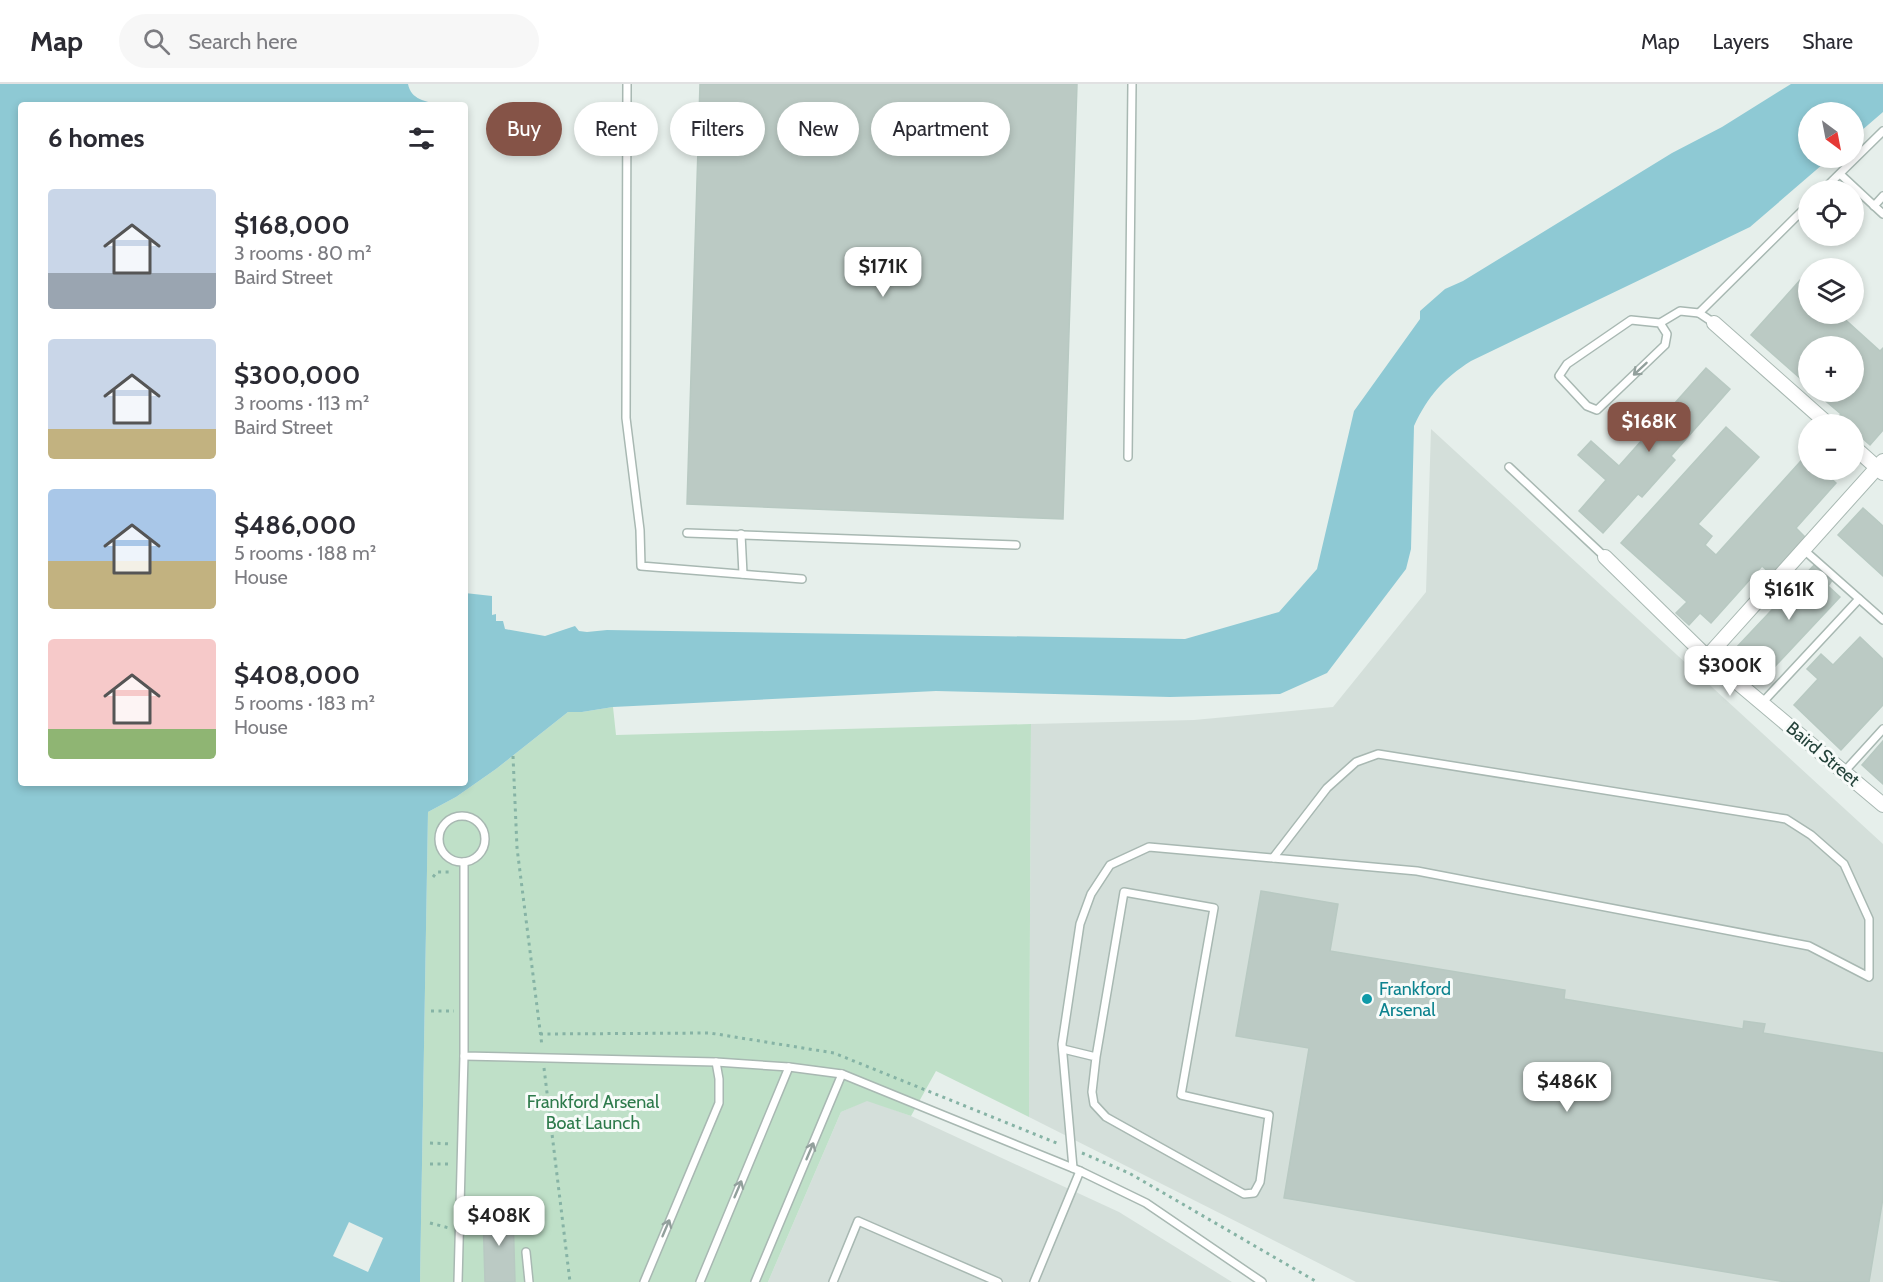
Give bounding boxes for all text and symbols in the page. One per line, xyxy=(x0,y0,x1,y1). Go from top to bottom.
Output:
search box xyxy=(119,14,539,68)
text: Map xyxy=(30,24,83,58)
icon: search xyxy=(140,25,173,58)
text: Search here xyxy=(188,28,297,55)
text: Map xyxy=(1641,29,1680,54)
text: Layers xyxy=(1713,29,1769,54)
text: Share xyxy=(1802,29,1853,54)
chip: Buy xyxy=(486,102,562,156)
chip: Rent xyxy=(574,102,658,156)
chip: Filters xyxy=(670,102,765,156)
chip: New xyxy=(777,102,859,156)
chip: Apartment xyxy=(871,102,1010,156)
north arrow xyxy=(1798,102,1864,168)
map controls xyxy=(1798,102,1864,480)
text: 6 homes xyxy=(48,122,145,154)
icon: filters xyxy=(405,122,438,155)
button: locate xyxy=(1798,180,1864,246)
text: $168,000 xyxy=(234,209,350,241)
icon: home xyxy=(96,213,168,285)
text: 3 rooms · 80 m² xyxy=(234,241,372,265)
pin: $171K xyxy=(841,247,925,298)
text: $171K xyxy=(858,254,908,278)
button: layers xyxy=(1798,258,1864,324)
text: Baird Street xyxy=(234,265,333,289)
button: + xyxy=(1798,336,1864,402)
text: $300,000 xyxy=(234,359,360,391)
one-way arrow xyxy=(1633,362,1648,376)
icon: home xyxy=(96,363,168,435)
text: 3 rooms · 113 m² xyxy=(234,391,370,415)
pin: $168K xyxy=(1607,402,1691,453)
text: $168K xyxy=(1622,409,1676,433)
button: − xyxy=(1798,414,1864,480)
text: Baird Street xyxy=(234,415,333,439)
text: $486,000 xyxy=(234,509,356,541)
icon: home xyxy=(96,513,168,585)
text: 5 rooms · 188 m² xyxy=(234,541,376,565)
text: House xyxy=(234,565,288,589)
pin: $161K xyxy=(1747,570,1831,621)
text: $161K xyxy=(1764,577,1814,601)
pin: $300K xyxy=(1688,646,1772,697)
text: $300K xyxy=(1698,653,1762,677)
text: $408,000 xyxy=(234,659,360,691)
icon: home xyxy=(96,663,168,735)
text: 5 rooms · 183 m² xyxy=(234,691,375,715)
text: House xyxy=(234,715,288,739)
street label: Baird Street xyxy=(1782,717,1864,791)
place label: Frankford Arsenal xyxy=(1379,978,1451,1021)
marker: Frankford Arsenal xyxy=(1360,992,1374,1006)
pin: $486K xyxy=(1525,1062,1609,1113)
text: $486K xyxy=(1537,1069,1597,1093)
park label: Frankford Arsenal Boat Launch xyxy=(527,1091,660,1134)
one-way arrow xyxy=(805,1142,816,1160)
one-way arrow xyxy=(733,1181,744,1199)
pin: $408K xyxy=(457,1196,541,1247)
text: $408K xyxy=(468,1203,530,1227)
one-way arrow xyxy=(662,1219,673,1237)

